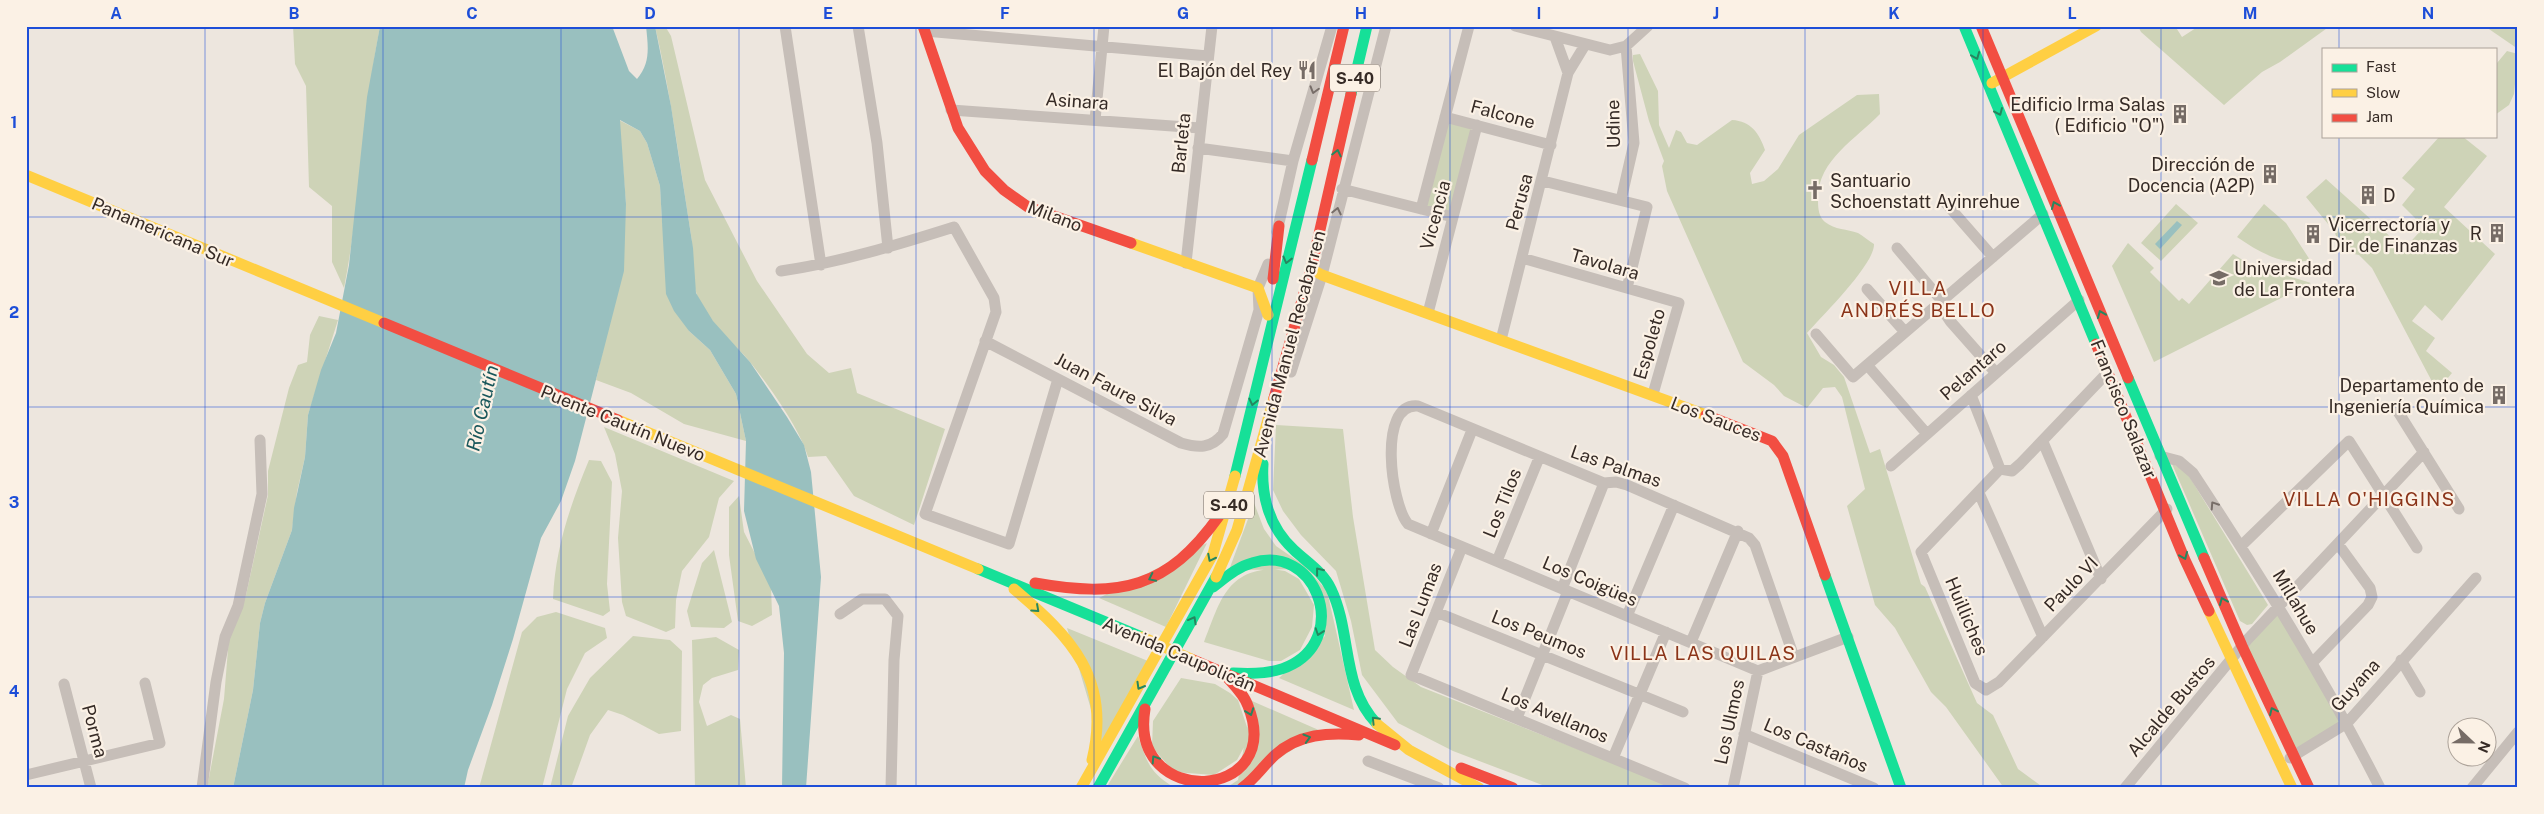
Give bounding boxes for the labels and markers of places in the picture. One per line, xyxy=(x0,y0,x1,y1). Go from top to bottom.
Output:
restaurant icon: El Bajón del Rey xyxy=(1296,59,1318,81)
place label: El Bajón del Rey xyxy=(1157,60,1292,81)
place label: Edificio Irma Salas ( Edificio "O") xyxy=(2010,94,2165,136)
building icon: Edificio Irma Salas ( Edificio "O") xyxy=(2169,103,2191,125)
place label: Dirección de Docencia (A2P) xyxy=(2128,154,2255,196)
building icon: Dirección de Docencia (A2P) xyxy=(2259,163,2281,185)
place label: Santuario Schoenstatt Ayinrehue xyxy=(1830,170,2020,212)
church icon: Santuario Schoenstatt Ayinrehue xyxy=(1804,179,1826,201)
building icon: D xyxy=(2357,184,2379,206)
place label: D xyxy=(2383,185,2395,206)
place label: Vicerrectoría y Dir. de Finanzas xyxy=(2328,214,2458,256)
building icon: R xyxy=(2486,222,2508,244)
building icon: Vicerrectoría y Dir. de Finanzas xyxy=(2302,223,2324,245)
place label: R xyxy=(2470,223,2482,244)
place label: Universidad de La Frontera xyxy=(2234,258,2355,300)
school or university icon: Universidad de La Frontera xyxy=(2208,267,2230,289)
place label: Departamento de Ingeniería Química xyxy=(2329,375,2484,417)
building icon: Departamento de Ingeniería Química xyxy=(2488,384,2510,406)

